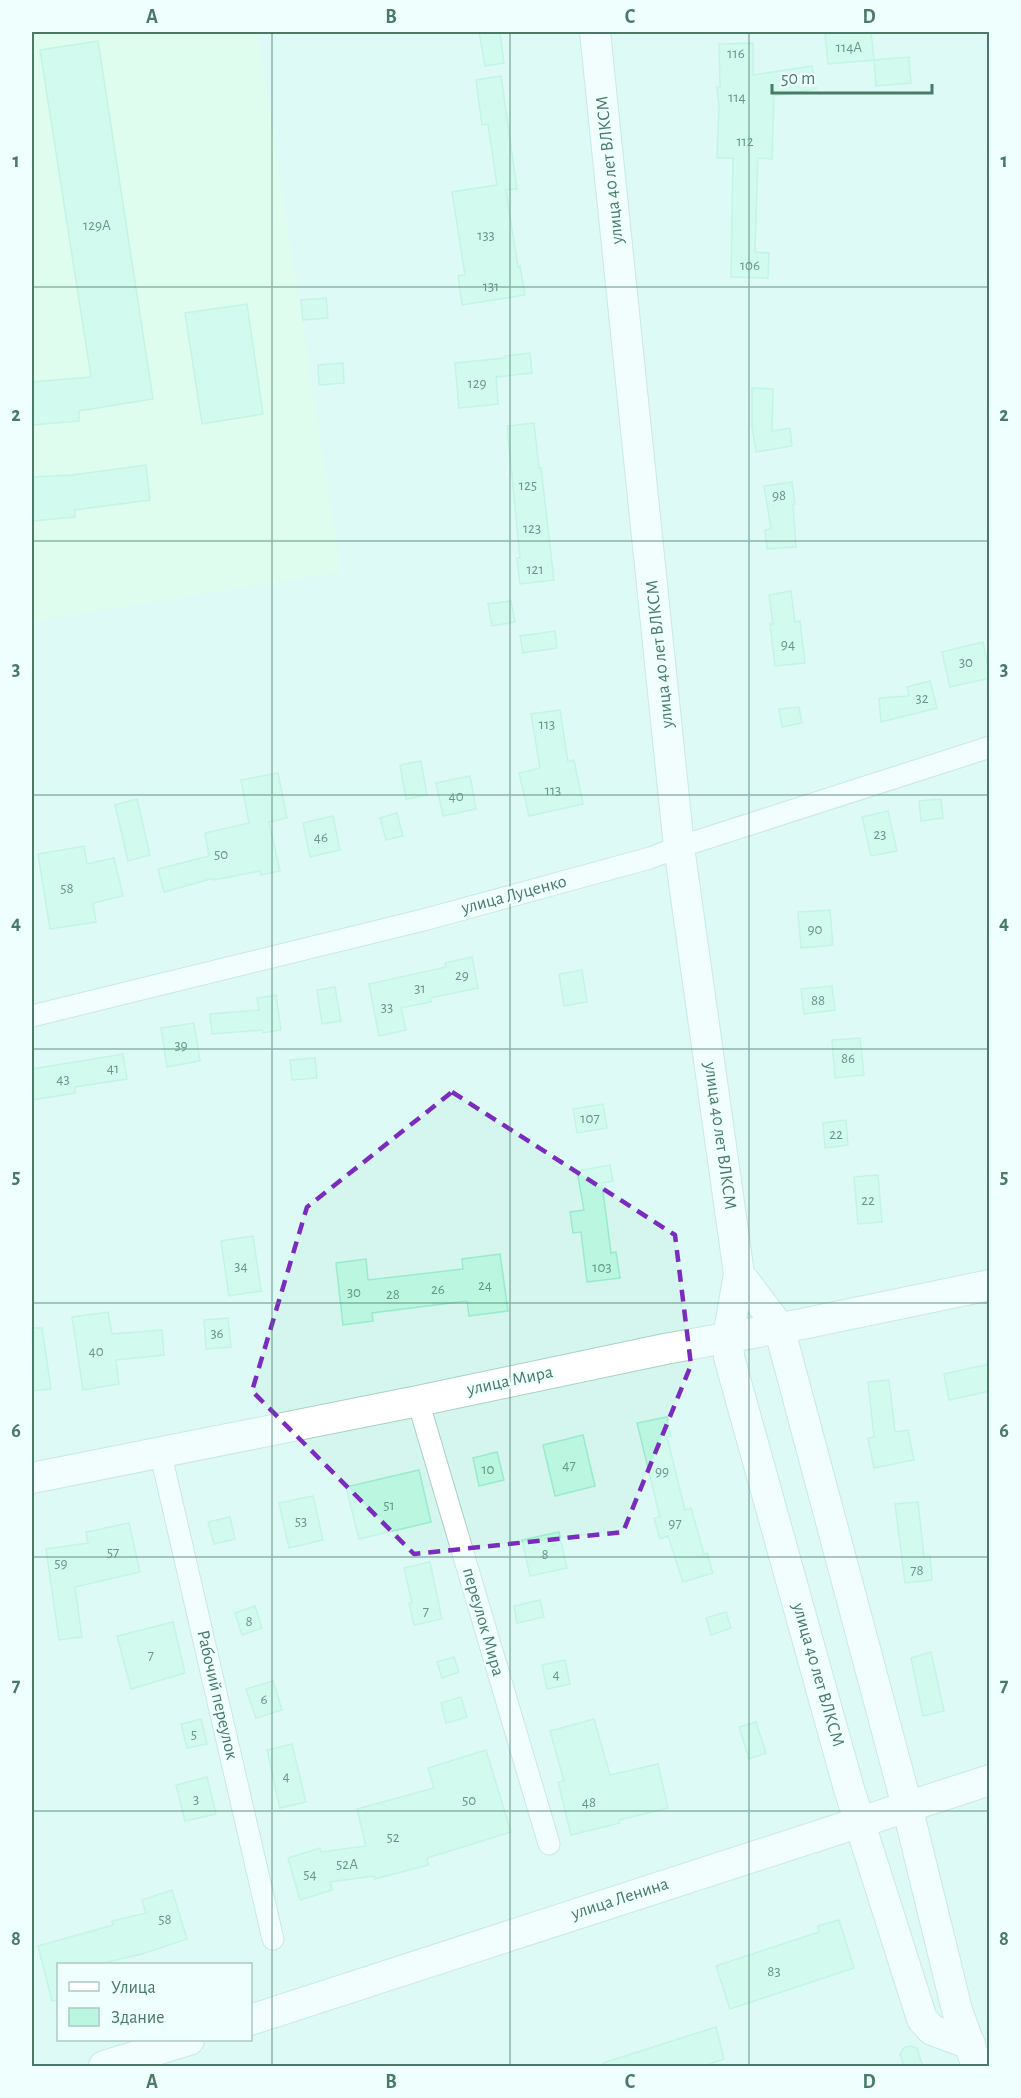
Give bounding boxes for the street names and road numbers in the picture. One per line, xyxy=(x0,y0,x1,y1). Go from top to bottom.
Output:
street label: улица 40 лет ВЛКСМ xyxy=(593,95,627,246)
street label: улица 40 лет ВЛКСМ xyxy=(643,579,677,730)
street label: улица Луценко xyxy=(459,872,568,918)
street label: улица 40 лет ВЛКСМ xyxy=(701,1060,739,1211)
street label: улица Мира xyxy=(464,1363,555,1399)
street label: переулок Мира xyxy=(459,1566,507,1678)
street label: улица 40 лет ВЛКСМ xyxy=(789,1600,847,1749)
street label: Рабочий переулок xyxy=(193,1628,242,1762)
street label: улица Ленина xyxy=(568,1875,671,1923)

